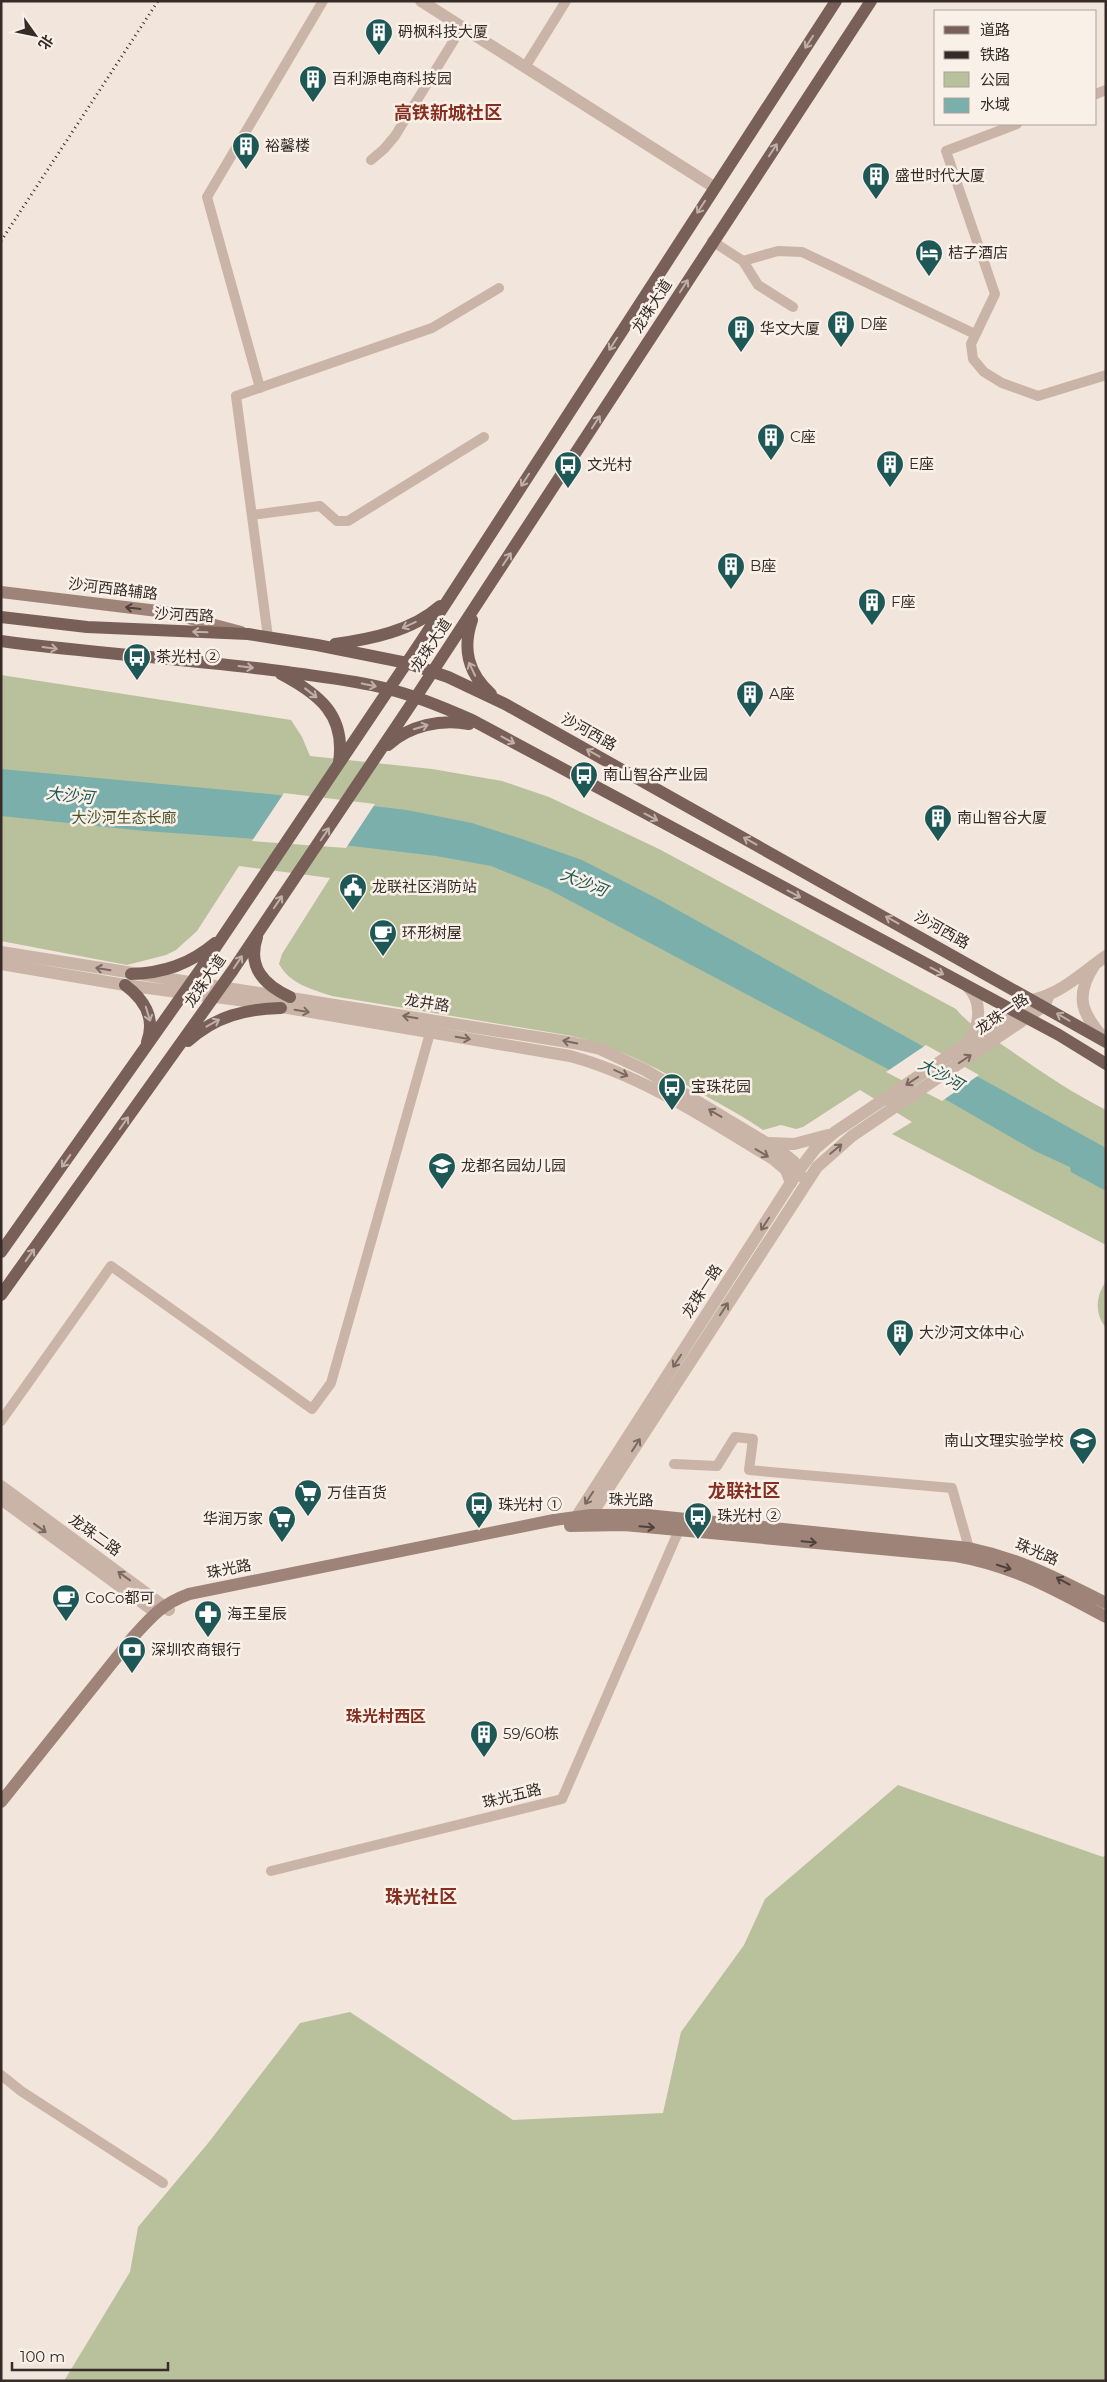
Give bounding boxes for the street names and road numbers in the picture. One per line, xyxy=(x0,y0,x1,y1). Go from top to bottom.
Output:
street label: 龙珠大道 xyxy=(627,275,676,336)
street label: 沙河西路辅路 xyxy=(67,574,159,603)
street label: 沙河西路 xyxy=(154,603,214,626)
street label: 龙珠大道 xyxy=(406,615,455,675)
street label: 沙河西路 xyxy=(558,709,620,754)
street label: 沙河西路 xyxy=(911,907,973,952)
street label: 龙珠大道 xyxy=(180,951,230,1011)
street label: 龙珠一路 xyxy=(972,989,1032,1038)
street label: 龙井路 xyxy=(403,990,451,1015)
street label: 龙珠一路 xyxy=(677,1260,726,1321)
street label: 珠光路 xyxy=(608,1490,654,1509)
street label: 龙珠二路 xyxy=(65,1509,125,1560)
street label: 珠光路 xyxy=(1013,1534,1062,1569)
street label: 珠光路 xyxy=(205,1555,253,1582)
street label: 珠光五路 xyxy=(480,1779,543,1812)

